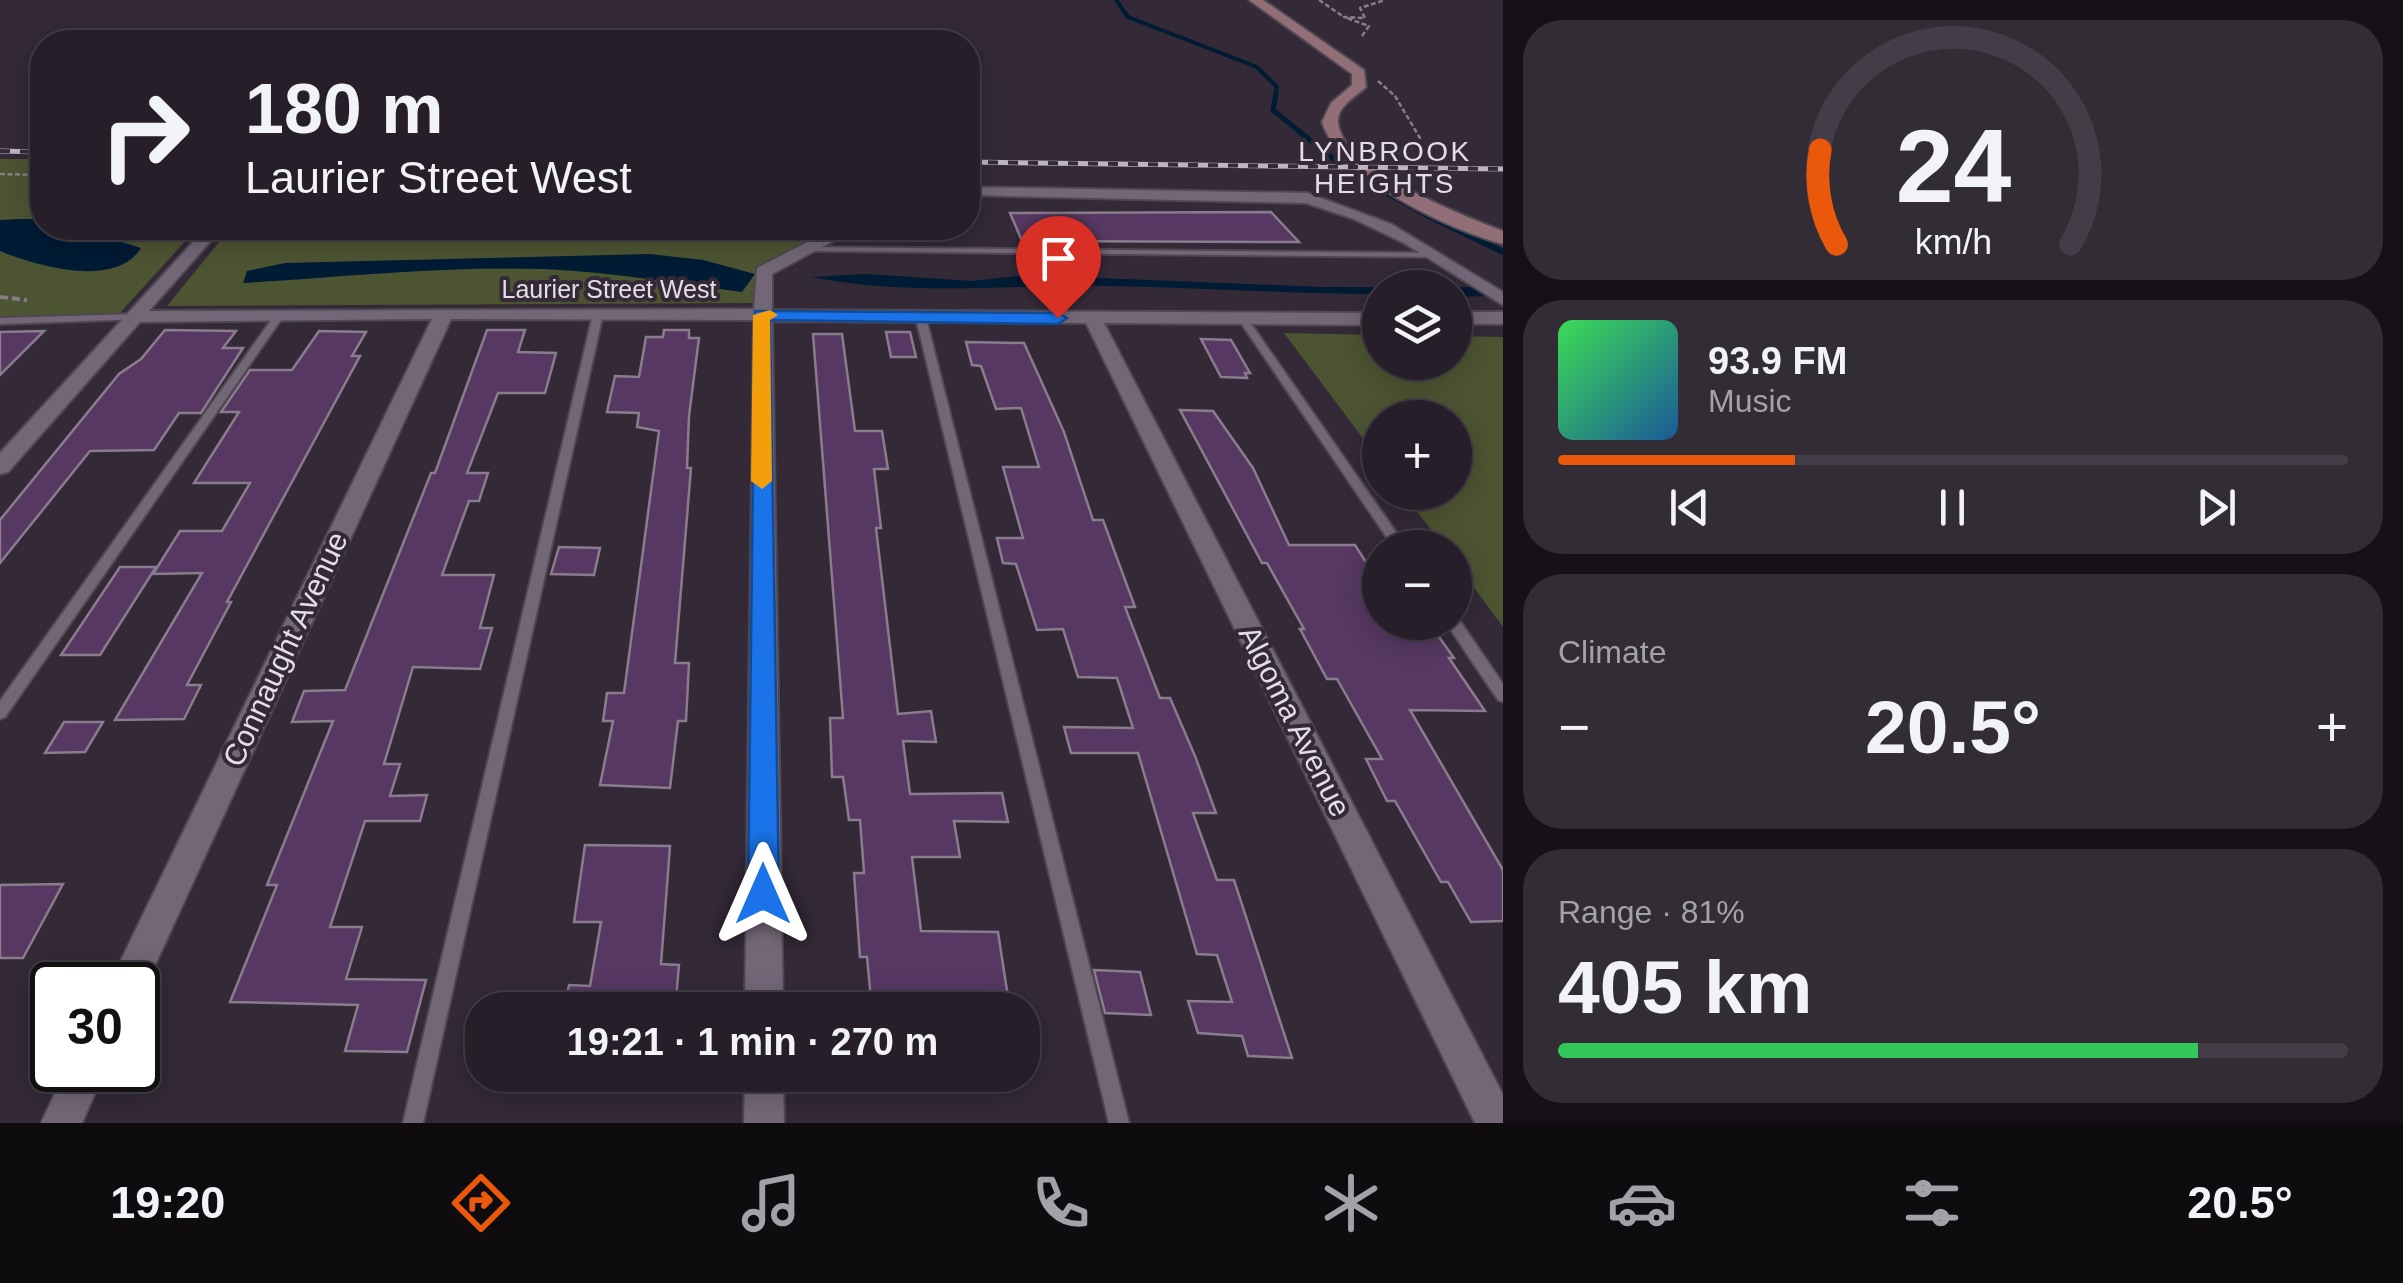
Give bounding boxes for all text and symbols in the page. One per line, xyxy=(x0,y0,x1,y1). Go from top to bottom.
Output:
icon: right xyxy=(80,70,210,200)
text: 180 m xyxy=(245,70,443,148)
text: 24 xyxy=(1895,108,2011,224)
district label: LYNBROOK HEIGHTS xyxy=(1298,136,1472,199)
text: Laurier Street West xyxy=(245,152,632,203)
pin xyxy=(1016,216,1101,319)
text: km/h xyxy=(1914,222,1992,262)
icon: arrive xyxy=(1031,231,1086,286)
map controls xyxy=(1362,270,1472,640)
button: layers xyxy=(1362,270,1472,380)
street label: Laurier Street West xyxy=(502,275,717,303)
text: 93.9 FM xyxy=(1708,340,1847,382)
text: Music xyxy=(1708,383,1792,419)
button: + xyxy=(1362,400,1472,510)
icon: previous xyxy=(1662,480,1717,535)
icon: pause xyxy=(1925,480,1980,535)
icon: next xyxy=(2189,480,2244,535)
street label: Connaught Avenue xyxy=(216,527,354,771)
button: − xyxy=(1362,530,1472,640)
street label: Algoma Avenue xyxy=(1233,620,1357,822)
text: Climate xyxy=(1558,634,1666,670)
text: 20.5° xyxy=(1865,685,2041,769)
text: − xyxy=(1558,696,1590,758)
text: + xyxy=(2316,696,2348,758)
position arrow xyxy=(711,842,815,946)
text: Range · 81% xyxy=(1558,894,1745,930)
text: 405 km xyxy=(1558,945,1812,1029)
speed limit sign: 30 xyxy=(30,962,160,1092)
text: 19:21 · 1 min · 270 m xyxy=(567,1021,938,1063)
icon: directions xyxy=(446,1168,516,1238)
icon: music xyxy=(736,1168,806,1238)
icon: phone xyxy=(1026,1168,1096,1238)
icon: climate xyxy=(1316,1168,1386,1238)
icon: car xyxy=(1607,1168,1677,1238)
icon: filters xyxy=(1897,1168,1967,1238)
text: 19:20 xyxy=(110,1177,225,1228)
text: 20.5° xyxy=(2187,1177,2293,1228)

